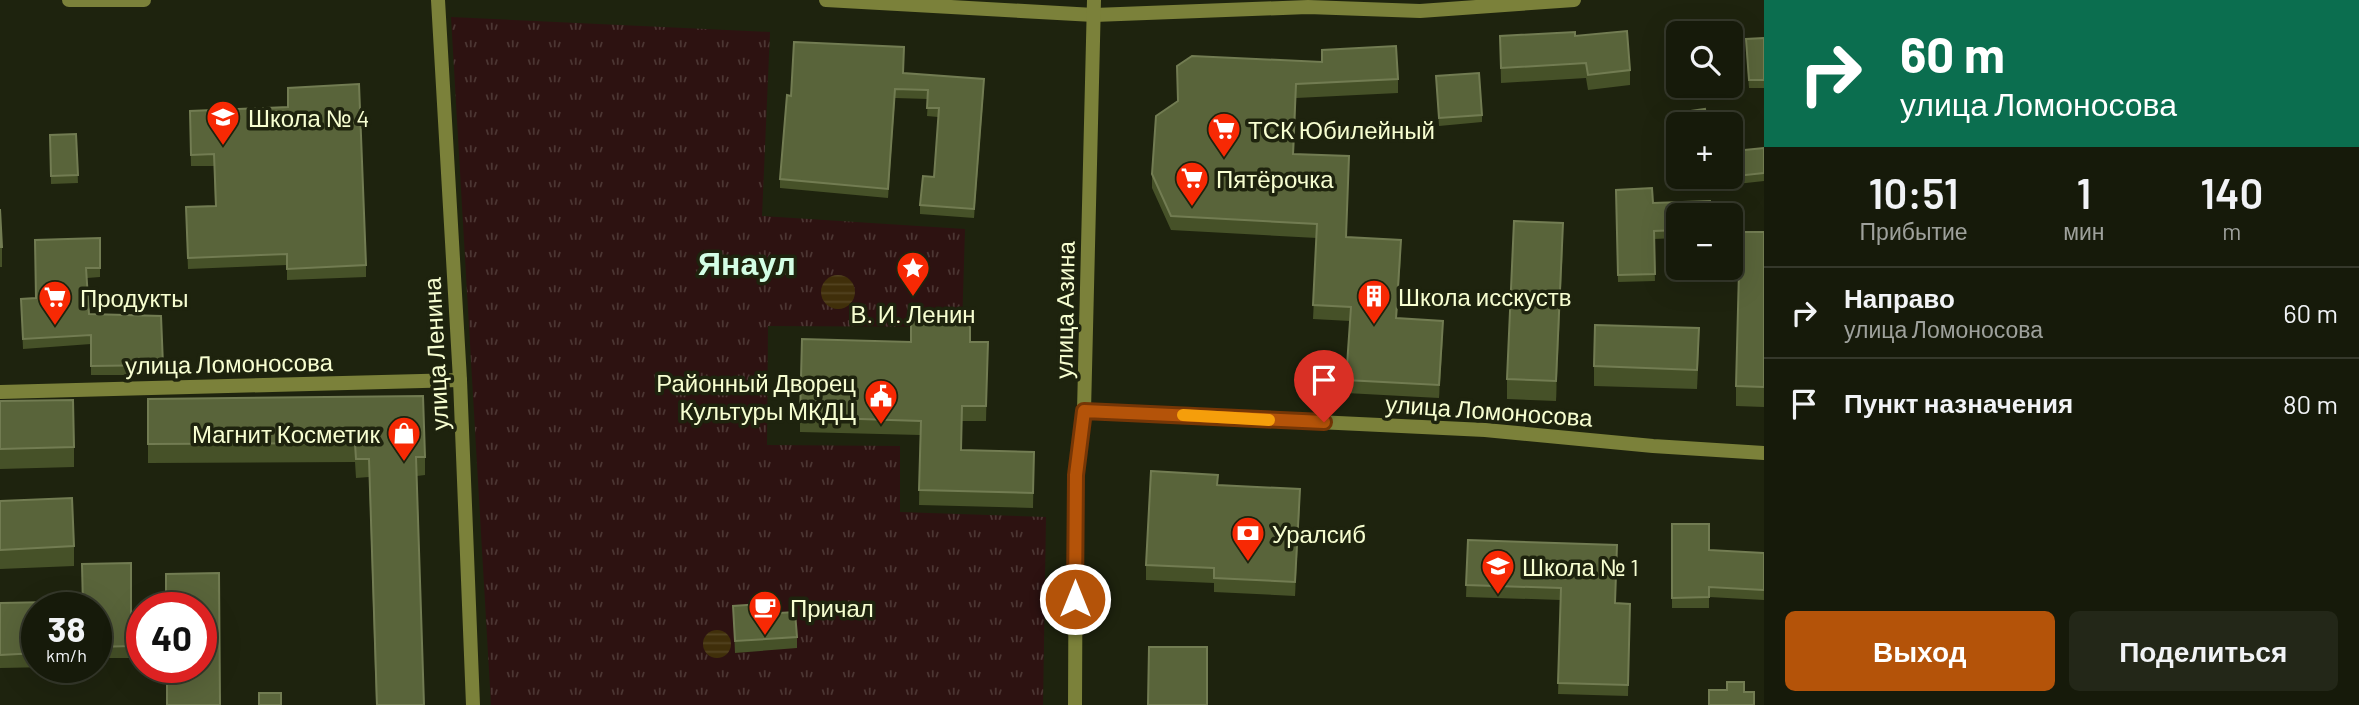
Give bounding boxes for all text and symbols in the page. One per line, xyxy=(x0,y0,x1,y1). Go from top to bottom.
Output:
map controls xyxy=(1666,21,1743,280)
button: search xyxy=(1666,21,1743,98)
text: 60 m xyxy=(1900,24,2005,83)
icon: right xyxy=(1785,28,1876,119)
text: улица Ломоносова xyxy=(1900,84,2177,122)
school or university icon: Школа № 4 xyxy=(204,98,242,147)
place label: Школа № 4 xyxy=(248,103,370,132)
supermarket icon: ТСК Юбилейный xyxy=(1205,110,1243,159)
button: + xyxy=(1666,112,1743,189)
place label: ТСК Юбилейный xyxy=(1248,115,1435,144)
supermarket icon: Пятёрочка xyxy=(1173,159,1211,208)
place label: Пятёрочка xyxy=(1216,164,1334,193)
text: 10:51 xyxy=(1869,167,1959,217)
text: 1 xyxy=(2076,167,2091,217)
text: 140 xyxy=(2200,167,2263,217)
button: − xyxy=(1666,203,1743,280)
text: Прибытие xyxy=(1860,217,1968,245)
text: мин xyxy=(2063,217,2105,245)
text: m xyxy=(2222,217,2241,245)
street label: улица Азина xyxy=(1048,240,1080,379)
district label: Янаул xyxy=(698,243,796,282)
place icon: В. И. Ленин xyxy=(894,249,932,298)
street label: улица Ленина xyxy=(416,276,453,431)
building icon: Школа исскуств xyxy=(1355,277,1393,326)
supermarket icon: Продукты xyxy=(36,278,74,327)
place label: Школа исскуств xyxy=(1398,282,1571,311)
text: Направо xyxy=(1844,282,1955,313)
place label: Продукты xyxy=(80,283,188,312)
icon: right xyxy=(1785,294,1823,332)
text: 60 m xyxy=(2283,297,2338,328)
place label: В. И. Ленин xyxy=(850,299,976,328)
text: улица Ломоносова xyxy=(1844,315,2043,343)
street label: улица Ломоносова xyxy=(125,347,334,379)
pin xyxy=(1294,350,1354,422)
icon: arrive xyxy=(1305,361,1343,399)
place label: Районный Дворец Культуры МКДЦ xyxy=(656,368,856,425)
public building icon: Районный Дворец Культуры МКДЦ xyxy=(862,377,900,426)
icon: arrive xyxy=(1785,385,1823,423)
text: Пункт назначения xyxy=(1844,387,2073,418)
street label: улица Ломоносова xyxy=(1384,388,1594,432)
text: 80 m xyxy=(2283,388,2338,419)
shop icon: Магнит Косметик xyxy=(385,414,423,463)
place label: Магнит Косметик xyxy=(192,419,380,448)
bank icon: Уралсиб xyxy=(1229,514,1267,563)
place label: Уралсиб xyxy=(1272,519,1366,548)
school or university icon: Школа № 1 xyxy=(1479,547,1517,596)
place label: Школа № 1 xyxy=(1522,552,1639,581)
position arrow xyxy=(1038,562,1112,636)
cafe icon: Причал xyxy=(746,588,784,637)
speed limit sign: 40 xyxy=(126,592,217,683)
place label: Причал xyxy=(790,593,874,622)
text: 38 xyxy=(48,607,85,649)
button: Выход xyxy=(1785,611,2055,691)
button: Поделиться xyxy=(2069,611,2338,691)
text: km/h xyxy=(46,644,87,666)

